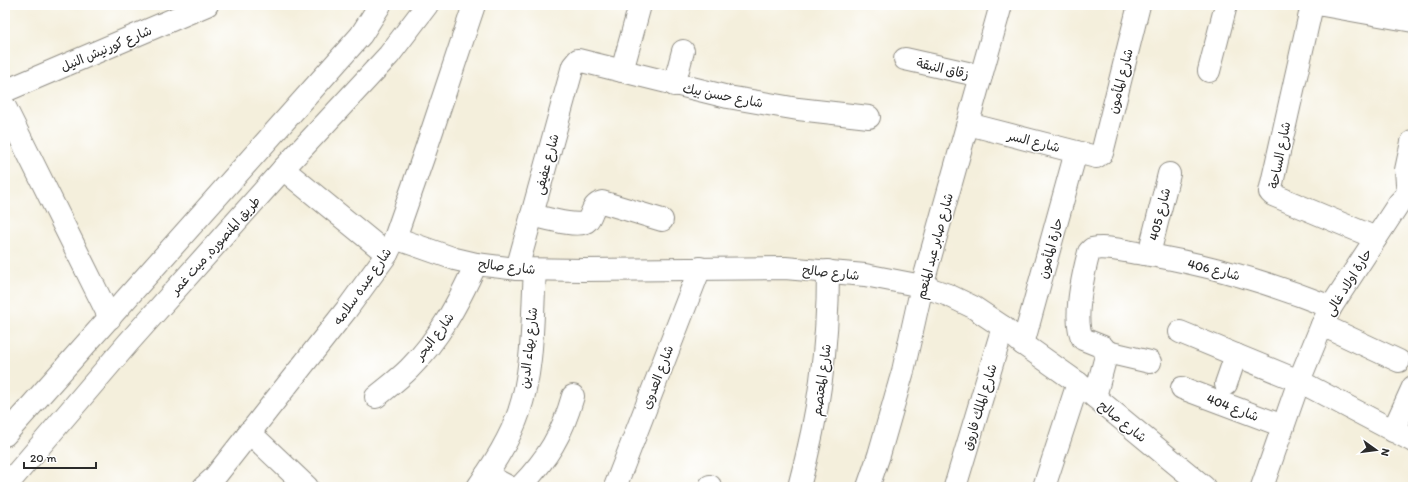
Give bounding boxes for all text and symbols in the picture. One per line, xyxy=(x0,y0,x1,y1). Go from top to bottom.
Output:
street label: شارع كورنيش النيل xyxy=(58,23,155,76)
street label: شارع المأمون xyxy=(1105,47,1138,116)
street label: زقاق النبقة xyxy=(915,55,971,83)
street label: شارع حسن بيك xyxy=(681,80,764,113)
street label: شارع الساحة xyxy=(1266,120,1295,190)
street label: شارع السر xyxy=(1005,128,1062,157)
street label: شارع عفيفى xyxy=(531,132,564,197)
street label: شارع 405 xyxy=(1146,186,1175,242)
street label: شارع صابر عبد المنعم xyxy=(913,191,959,302)
street label: طريق المنصوره, ميت غمر xyxy=(167,193,264,299)
street label: حارة المأمون xyxy=(1035,216,1067,280)
street label: شارع عبده سلامه xyxy=(330,245,396,329)
street label: حارة اولاد غالى xyxy=(1322,246,1377,320)
street label: شارع صالح xyxy=(477,256,536,279)
street label: شارع 406 xyxy=(1185,256,1242,285)
street label: شارع صالح xyxy=(801,262,860,285)
street label: شارع بهاء الدين xyxy=(517,306,542,390)
street label: شارع البحر xyxy=(411,310,459,365)
street label: شارع العدوى xyxy=(638,343,678,412)
street label: شارع المعتصم xyxy=(809,343,837,418)
street label: شارع الملك فاروق xyxy=(959,362,1002,453)
street label: شارع 404 xyxy=(1204,391,1261,426)
street label: شارع صالح xyxy=(1094,397,1150,447)
north arrow xyxy=(1356,430,1396,470)
scale bar xyxy=(24,444,96,470)
text: N xyxy=(1378,447,1392,457)
text: 20 m xyxy=(30,451,57,465)

